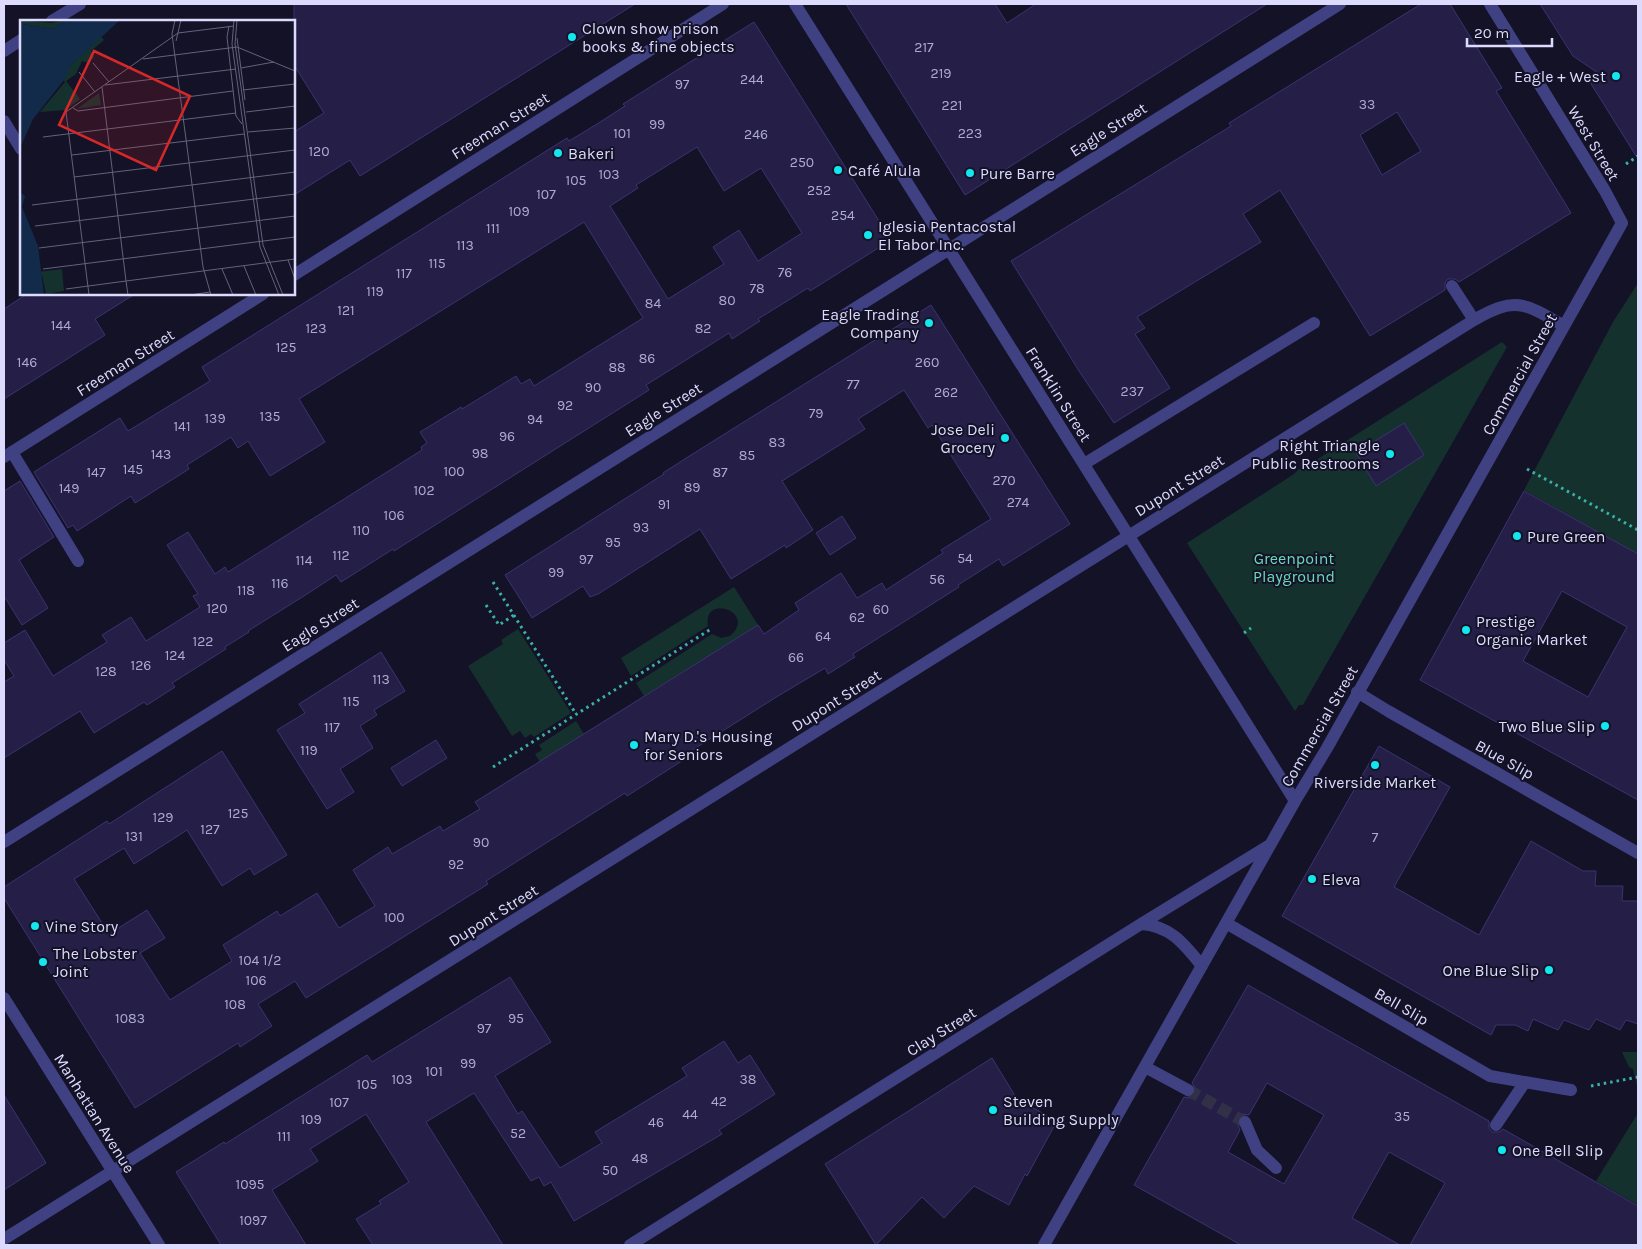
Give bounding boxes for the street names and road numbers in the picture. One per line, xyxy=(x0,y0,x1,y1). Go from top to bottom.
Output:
street label: Freeman Street xyxy=(448,88,553,163)
street label: Eagle Street xyxy=(1066,98,1150,161)
street label: West Street xyxy=(1564,102,1623,184)
street label: Commercial Street xyxy=(1478,310,1561,439)
street label: Freeman Street xyxy=(73,325,178,400)
street label: Franklin Street xyxy=(1022,343,1095,445)
street label: Eagle Street xyxy=(621,378,705,441)
street label: Dupont Street xyxy=(1131,450,1227,520)
street label: Eagle Street xyxy=(278,593,362,656)
street label: Commercial Street xyxy=(1277,662,1362,790)
street label: Dupont Street xyxy=(788,665,884,735)
street label: Blue Slip xyxy=(1472,736,1538,783)
street label: Dupont Street xyxy=(445,880,541,950)
street label: Bell Slip xyxy=(1371,983,1432,1029)
street label: Clay Street xyxy=(903,1003,979,1060)
street label: Manhattan Avenue xyxy=(50,1050,139,1177)

